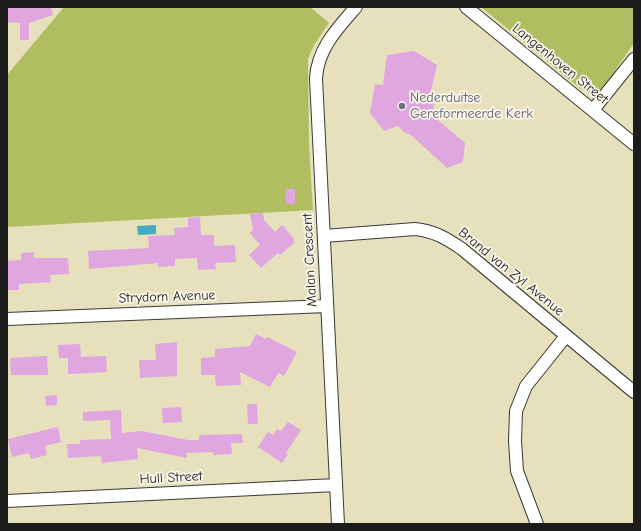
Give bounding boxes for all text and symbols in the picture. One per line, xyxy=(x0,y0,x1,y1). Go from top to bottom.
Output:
street label: Langenhoven Street xyxy=(509,20,611,108)
place label: Nederduitse Gereformeerde Kerk xyxy=(410,90,533,122)
marker: Nederduitse Gereformeerde Kerk xyxy=(397,101,407,111)
street label: Malan Crescent xyxy=(299,213,321,307)
street label: Brand van Zyl Avenue xyxy=(455,224,567,320)
street label: Strydom Avenue xyxy=(118,287,216,307)
street label: Hull Street xyxy=(139,468,203,488)

